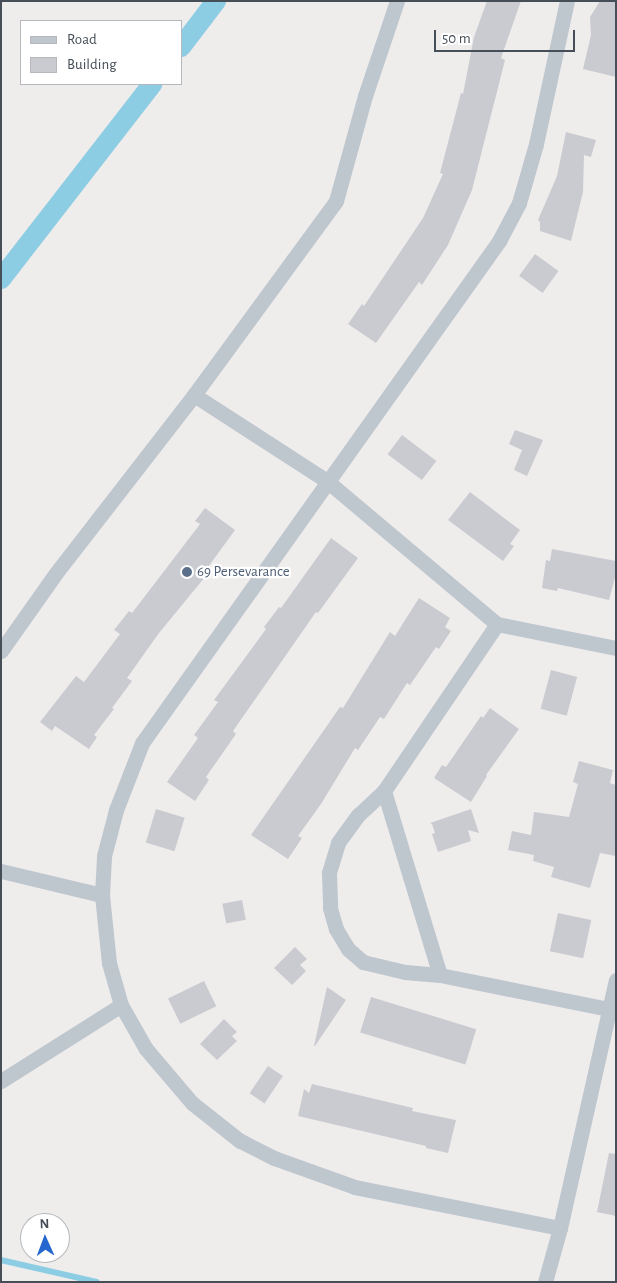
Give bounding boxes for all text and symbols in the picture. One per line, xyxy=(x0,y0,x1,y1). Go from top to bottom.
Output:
legend xyxy=(20,20,182,85)
scale bar xyxy=(437,20,578,52)
text: 50 m xyxy=(442,31,471,46)
text: Road xyxy=(67,32,97,47)
text: Building xyxy=(67,57,117,72)
place label: 69 Persevarance xyxy=(197,563,290,581)
marker: 69 Persevarance xyxy=(181,566,193,578)
north arrow xyxy=(20,1213,70,1263)
text: N xyxy=(39,1217,50,1231)

